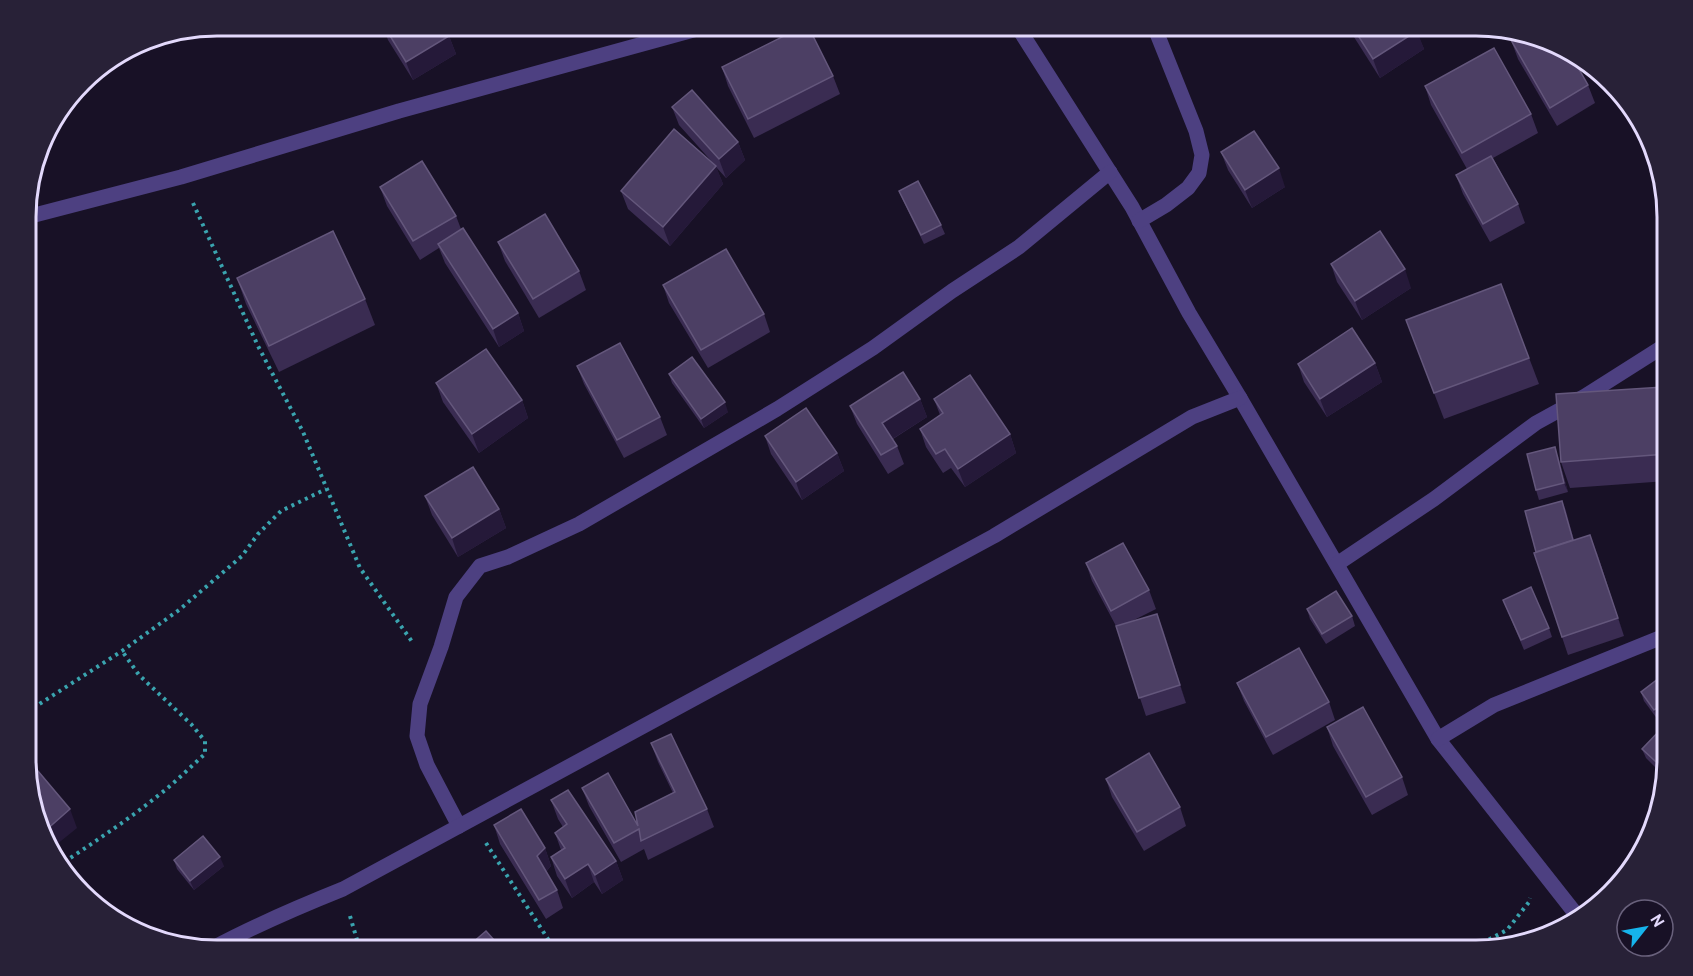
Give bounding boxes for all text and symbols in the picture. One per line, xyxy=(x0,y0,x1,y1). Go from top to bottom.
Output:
north arrow xyxy=(1615,898,1675,958)
text: N xyxy=(1645,911,1668,931)

